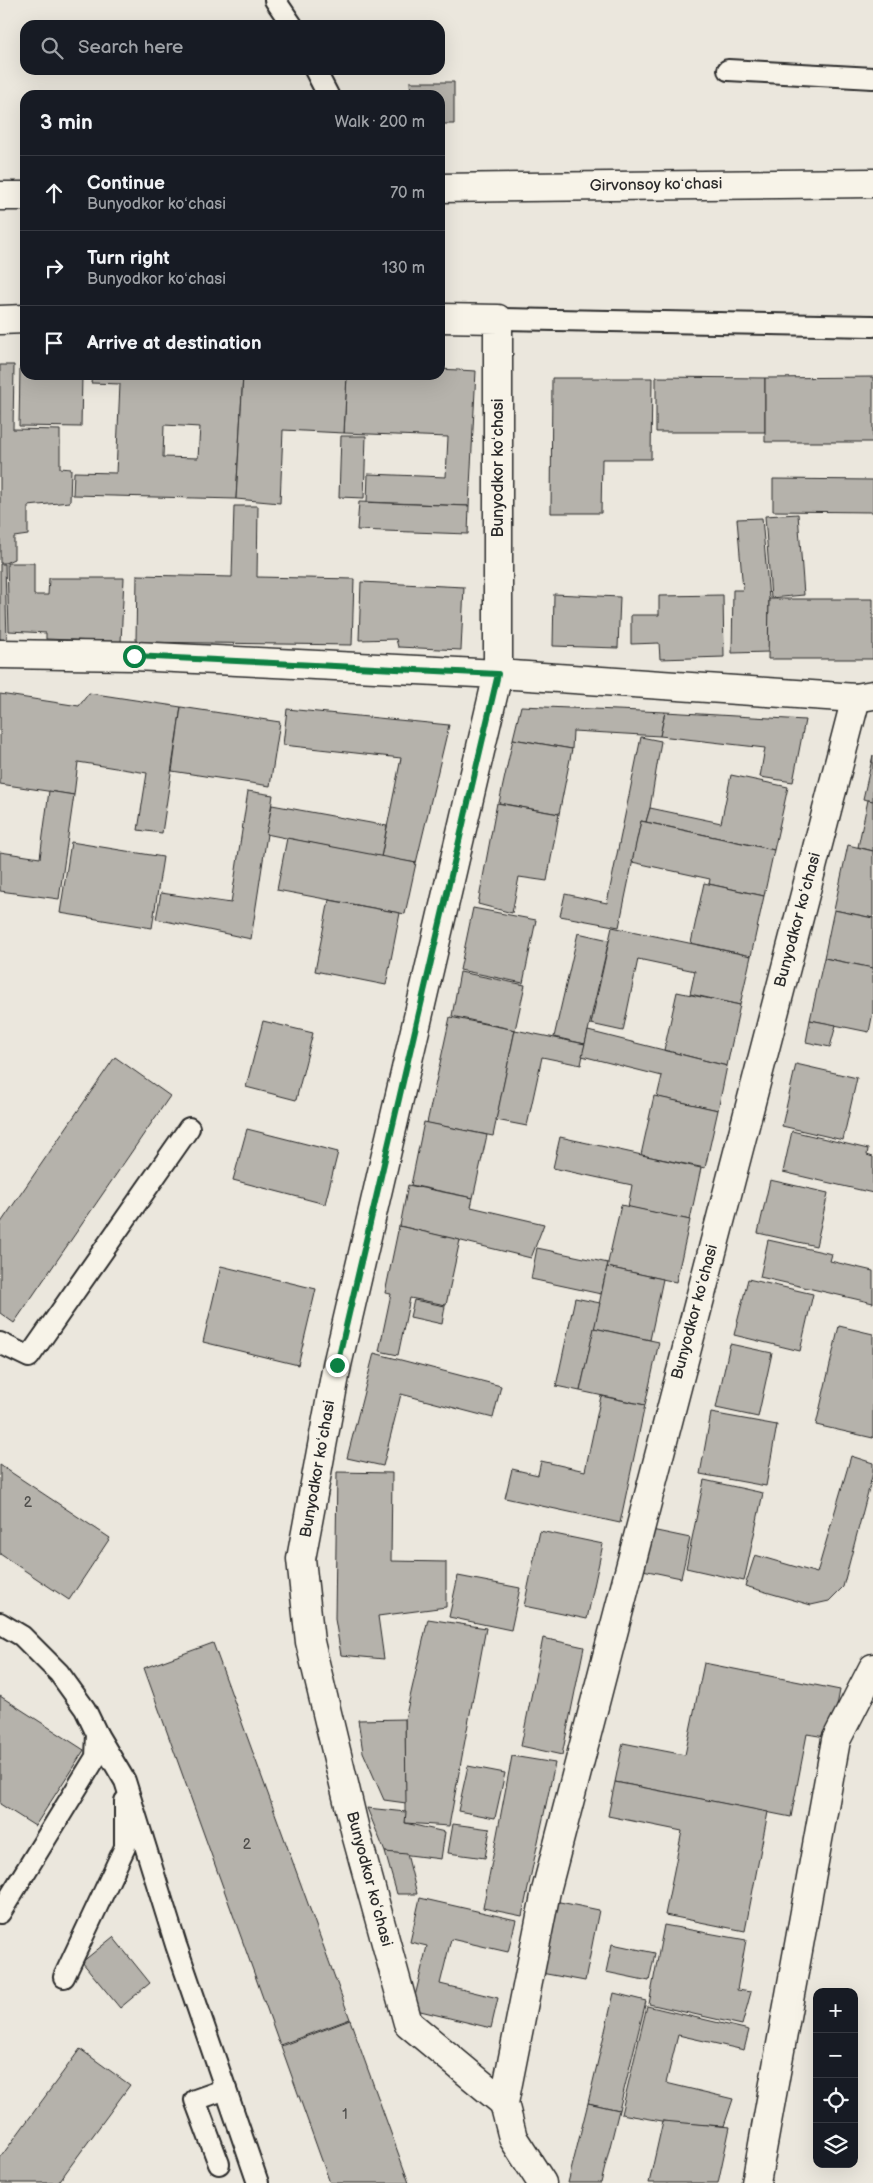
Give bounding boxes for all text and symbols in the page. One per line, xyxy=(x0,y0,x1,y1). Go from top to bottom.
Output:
search box xyxy=(20,20,445,75)
icon: search xyxy=(38,34,66,62)
text: Search here xyxy=(78,36,183,59)
text: 3 min xyxy=(40,110,93,135)
text: Walk · 200 m xyxy=(335,113,425,132)
text: Continue xyxy=(87,172,165,195)
street label: Girvonsoy koʻchasi xyxy=(589,174,723,196)
icon: ahead xyxy=(40,179,68,207)
text: 70 m xyxy=(390,184,425,203)
text: Bunyodkor koʻchasi xyxy=(87,195,226,214)
text: Turn right xyxy=(87,247,170,270)
icon: right xyxy=(40,254,68,282)
text: 130 m xyxy=(382,259,425,278)
text: Bunyodkor koʻchasi xyxy=(87,270,226,289)
icon: arrive xyxy=(40,329,68,357)
text: Arrive at destination xyxy=(87,332,262,355)
street label: Bunyodkor koʻchasi xyxy=(489,399,508,538)
route start xyxy=(123,645,146,668)
street label: Bunyodkor koʻchasi xyxy=(771,850,825,990)
street label: Bunyodkor koʻchasi xyxy=(668,1242,722,1382)
route end xyxy=(326,1354,349,1377)
street label: Bunyodkor koʻchasi xyxy=(297,1399,339,1539)
house number: 2 xyxy=(24,1494,33,1511)
street label: Bunyodkor koʻchasi xyxy=(342,1809,396,1949)
house number: 2 xyxy=(243,1836,252,1853)
map controls xyxy=(813,1988,858,2168)
button: + xyxy=(813,1988,858,2033)
button: − xyxy=(813,2033,858,2078)
button: locate xyxy=(813,2078,858,2123)
house number: 1 xyxy=(342,2106,348,2123)
button: layers xyxy=(813,2123,858,2168)

